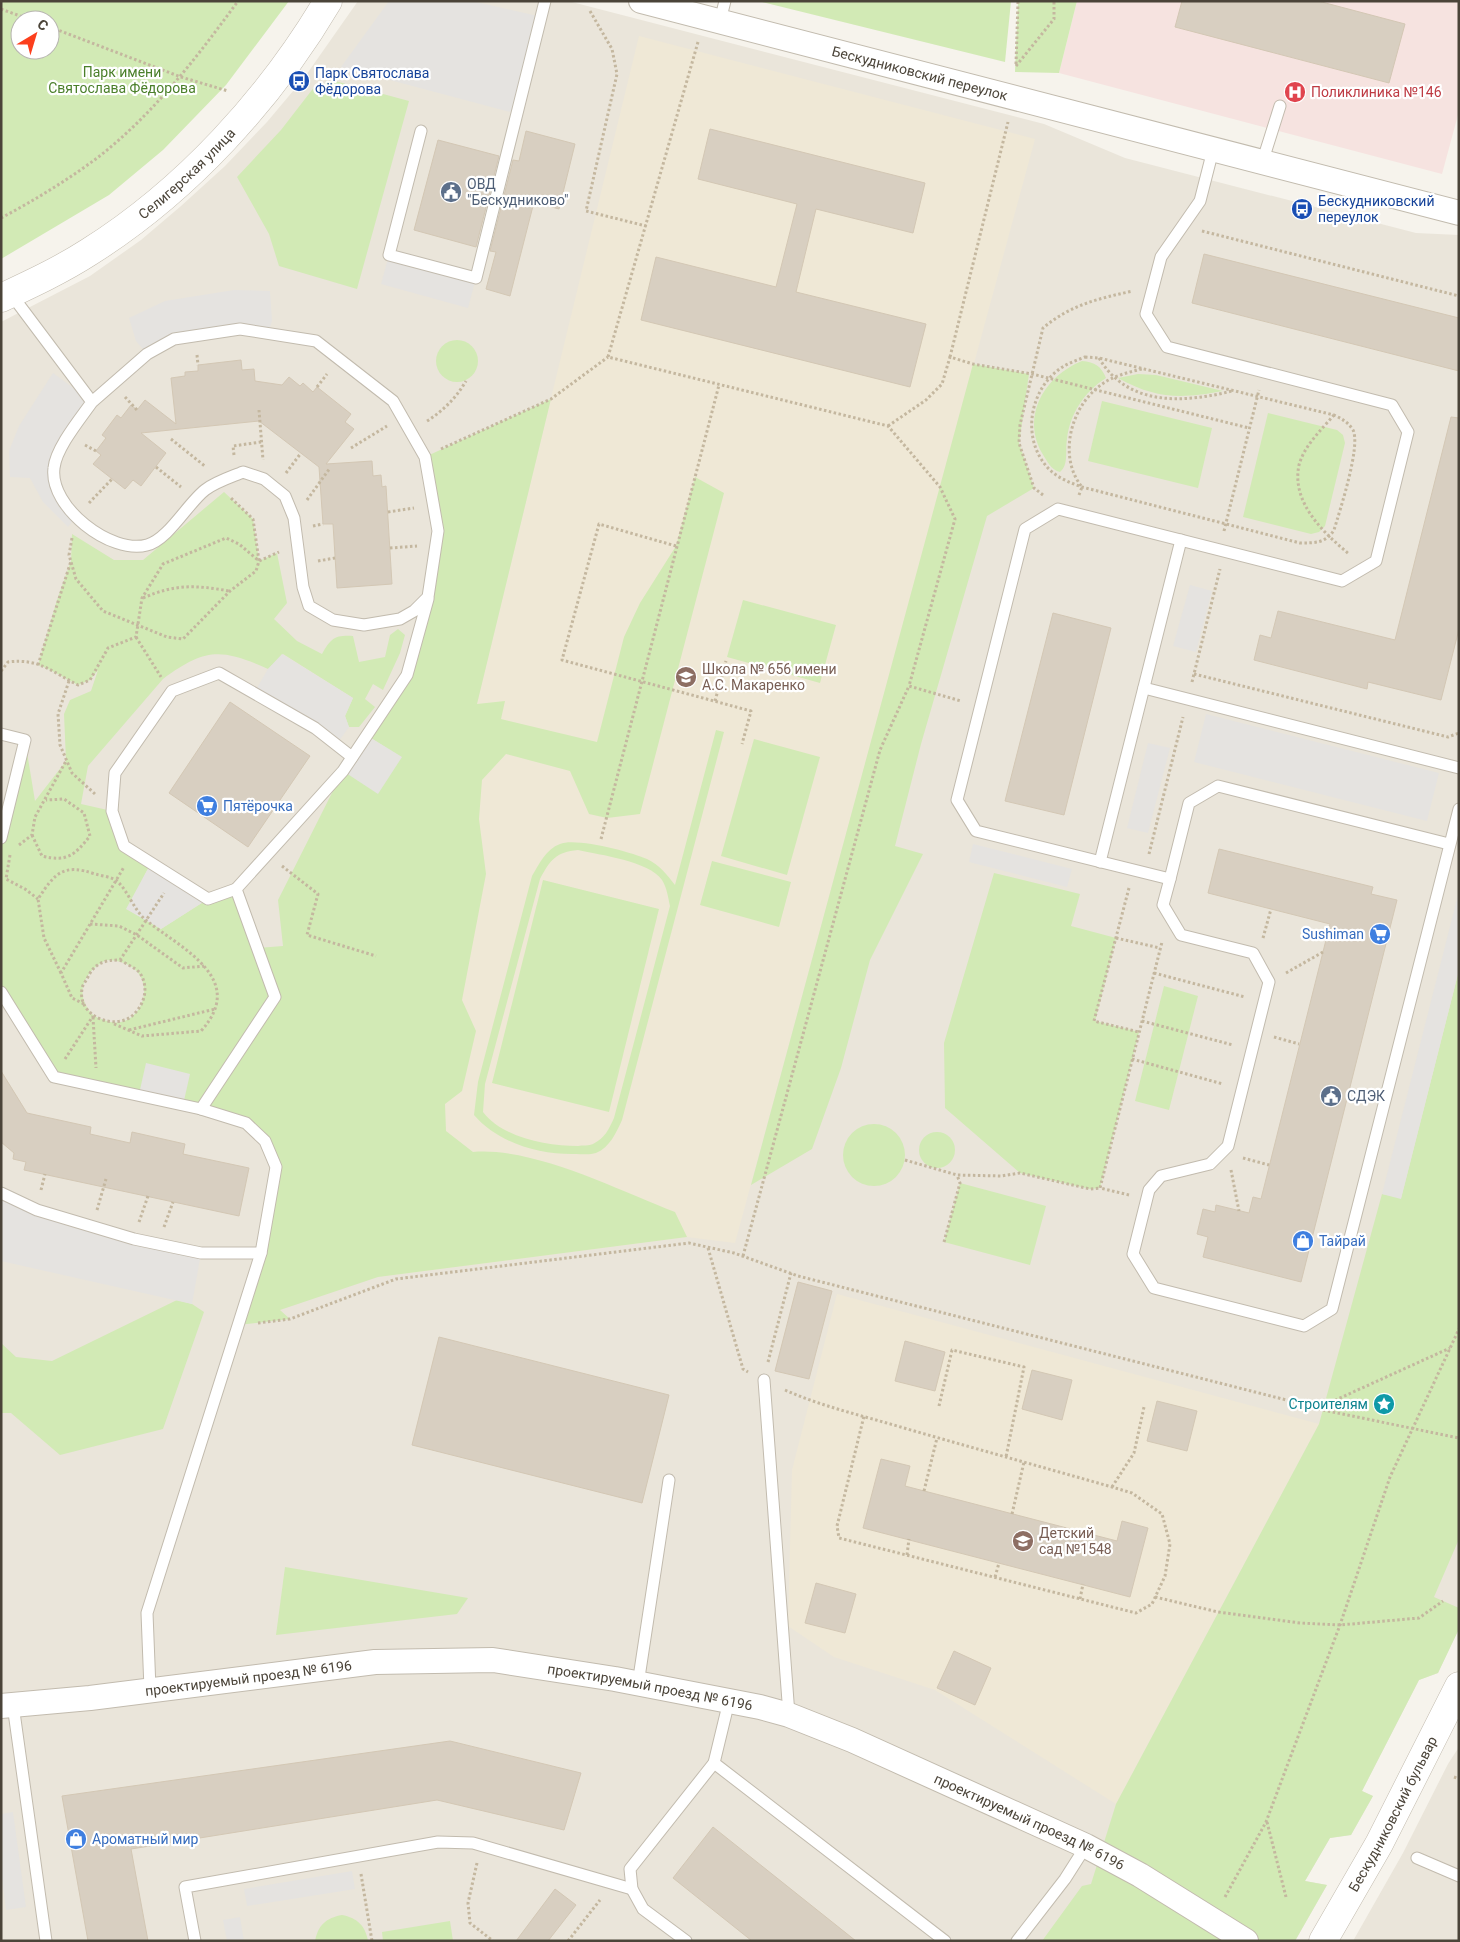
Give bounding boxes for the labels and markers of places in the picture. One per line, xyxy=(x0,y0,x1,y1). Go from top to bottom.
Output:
place label: Парк Святослава Фёдорова xyxy=(315,65,429,97)
bus stop icon: Парк Святослава Фёдорова xyxy=(287,69,311,93)
hospital icon: Поликлиника №146 xyxy=(1283,80,1307,104)
place label: Поликлиника №146 xyxy=(1311,84,1442,100)
place label: ОВД "Бескудниково" xyxy=(467,176,568,208)
public building icon: ОВД "Бескудниково" xyxy=(439,180,463,204)
place label: Бескудниковский переулок xyxy=(1318,193,1434,225)
bus stop icon: Бескудниковский переулок xyxy=(1290,197,1314,221)
place label: Школа № 656 имени А.С. Макаренко xyxy=(702,661,837,693)
school or university icon: Школа № 656 имени А.С. Макаренко xyxy=(674,665,698,689)
supermarket icon: Пятёрочка xyxy=(195,794,219,818)
place label: Пятёрочка xyxy=(223,798,293,814)
supermarket icon: Sushiman xyxy=(1368,922,1392,946)
place label: Sushiman xyxy=(1302,926,1364,942)
public building icon: СДЭК xyxy=(1319,1084,1343,1108)
place label: СДЭК xyxy=(1347,1088,1385,1104)
shop icon: Тайрай xyxy=(1291,1229,1315,1253)
place label: Тайрай xyxy=(1319,1233,1366,1249)
place icon: Строителям xyxy=(1372,1392,1396,1416)
place label: Строителям xyxy=(1288,1396,1368,1412)
place label: Детский сад №1548 xyxy=(1039,1525,1112,1557)
school or university icon: Детский сад №1548 xyxy=(1011,1529,1035,1553)
shop icon: Ароматный мир xyxy=(64,1827,88,1851)
place label: Ароматный мир xyxy=(92,1831,199,1847)

